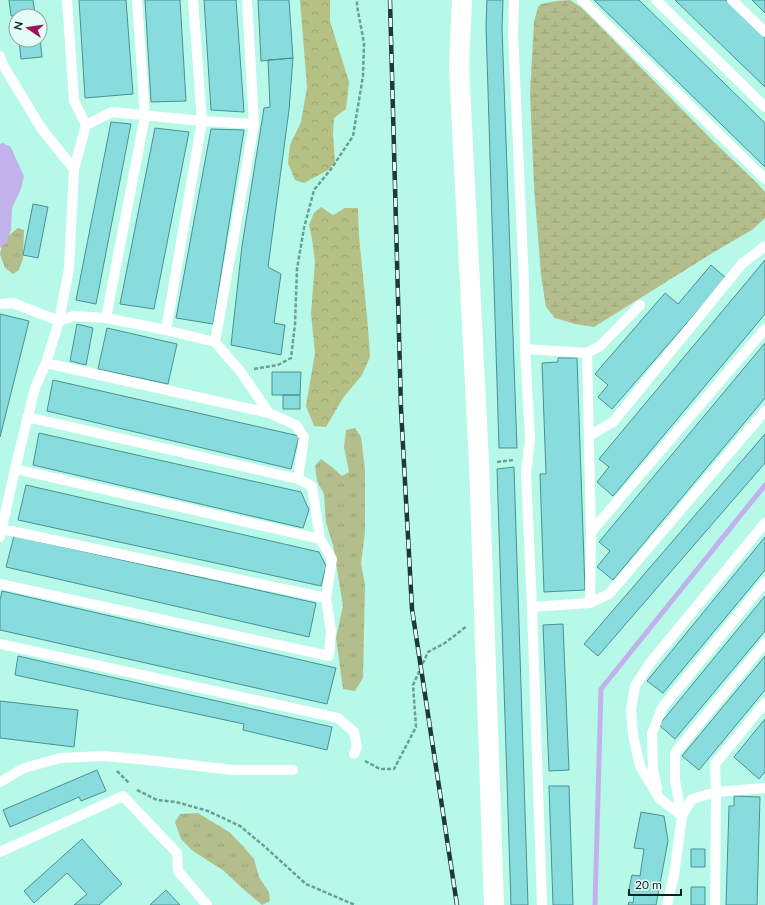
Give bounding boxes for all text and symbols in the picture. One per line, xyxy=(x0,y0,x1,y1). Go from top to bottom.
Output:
north arrow xyxy=(8,8,48,48)
text: N xyxy=(10,20,25,31)
scale bar xyxy=(629,871,681,897)
text: 20 m xyxy=(635,877,662,892)

